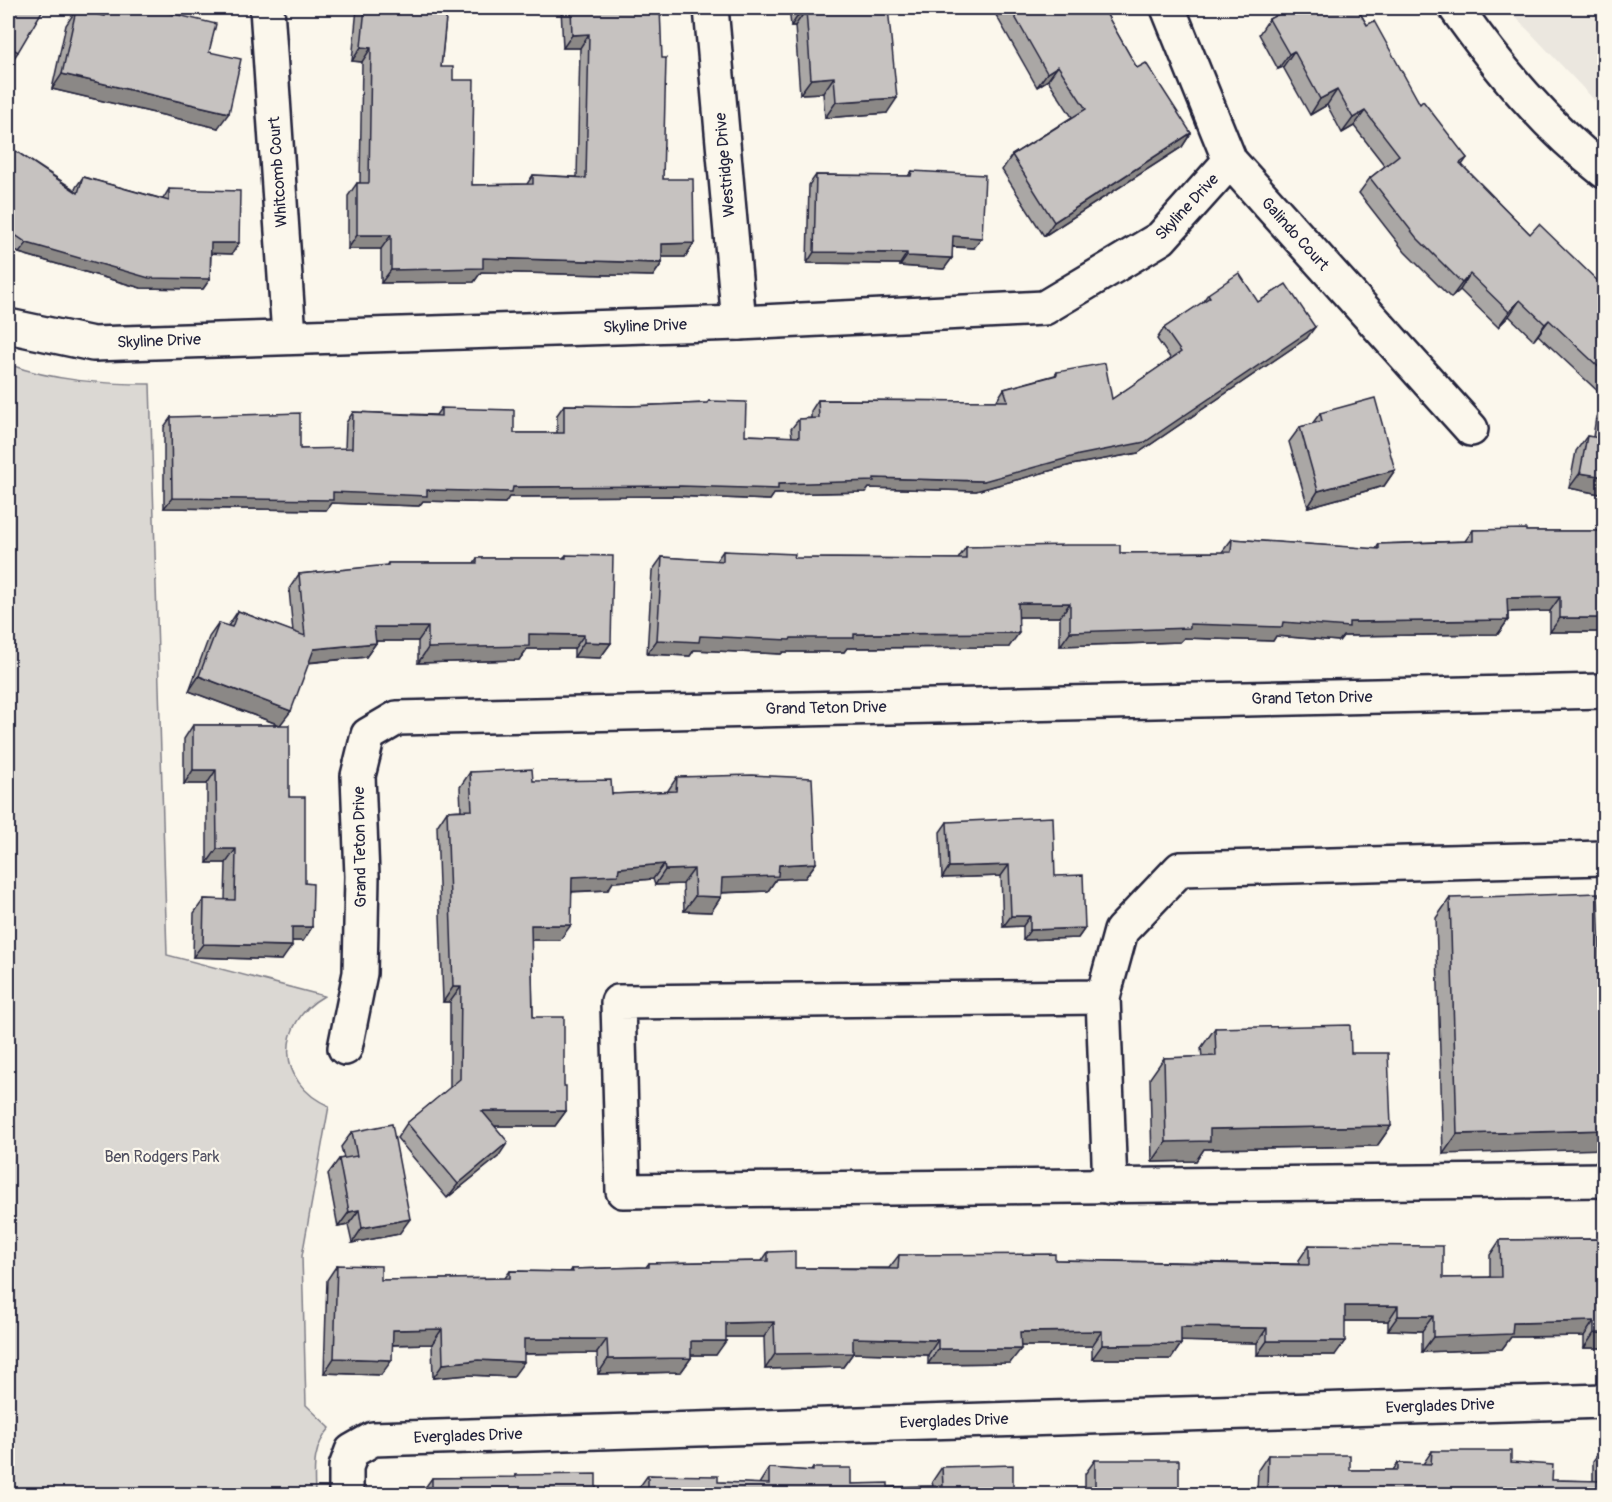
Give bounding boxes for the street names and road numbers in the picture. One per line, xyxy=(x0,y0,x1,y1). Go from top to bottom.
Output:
street label: Westridge Drive xyxy=(710,112,740,218)
street label: Whitcomb Court xyxy=(264,115,292,228)
street label: Skyline Drive xyxy=(1151,169,1223,245)
street label: Galindo Court xyxy=(1257,193,1334,275)
street label: Skyline Drive xyxy=(603,315,687,337)
street label: Skyline Drive xyxy=(117,330,201,352)
street label: Grand Teton Drive xyxy=(1251,687,1373,709)
street label: Grand Teton Drive xyxy=(765,697,887,719)
street label: Grand Teton Drive xyxy=(349,786,371,908)
street label: Everglades Drive xyxy=(1385,1394,1495,1418)
street label: Everglades Drive xyxy=(899,1409,1009,1433)
street label: Everglades Drive xyxy=(413,1424,523,1448)

